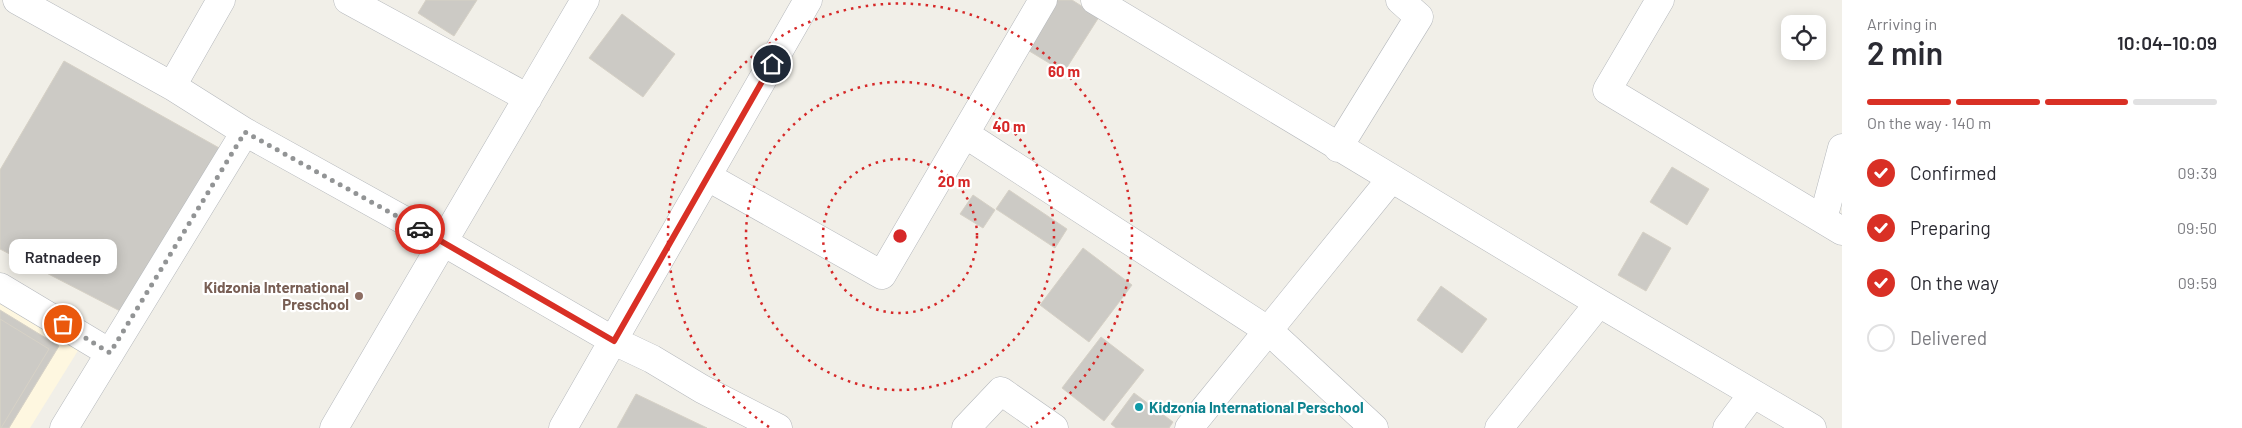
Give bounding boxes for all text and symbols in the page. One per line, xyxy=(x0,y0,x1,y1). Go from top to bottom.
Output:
text: Arriving in xyxy=(1867,14,1937,33)
map controls xyxy=(1781,15,1826,60)
button: locate xyxy=(1781,15,1826,60)
text: 10:04–10:09 xyxy=(2117,31,2217,54)
text: 2 min xyxy=(1867,33,1943,71)
pin xyxy=(751,43,793,85)
icon: home xyxy=(758,50,786,78)
text: 60 m xyxy=(1048,62,1080,80)
text: On the way · 140 m xyxy=(1867,113,1991,132)
text: 40 m xyxy=(992,117,1026,135)
icon: check xyxy=(1867,159,1895,187)
text: Confirmed xyxy=(1910,161,1997,184)
text: 09:39 xyxy=(2178,163,2217,182)
text: 20 m xyxy=(938,172,970,190)
courier xyxy=(395,204,445,254)
icon: check xyxy=(1867,214,1895,242)
icon: car xyxy=(406,215,434,243)
text: Preparing xyxy=(1910,216,1991,239)
text: 09:50 xyxy=(2177,218,2217,237)
centre of rings xyxy=(891,227,909,245)
callout: Ratnadeep xyxy=(9,239,117,274)
text: Ratnadeep xyxy=(25,247,101,266)
icon: check xyxy=(1867,269,1895,297)
text: On the way xyxy=(1910,271,1999,294)
text: 09:59 xyxy=(2178,273,2217,292)
place label: Kidzonia International Preschool xyxy=(204,278,349,313)
marker: Kidzonia International Preschool xyxy=(353,290,365,302)
pin xyxy=(42,303,84,345)
icon: bag xyxy=(49,310,77,338)
text: Delivered xyxy=(1910,326,1987,349)
place label: Kidzonia International Perschool xyxy=(1149,398,1364,416)
marker: Kidzonia International Perschool xyxy=(1133,401,1145,413)

